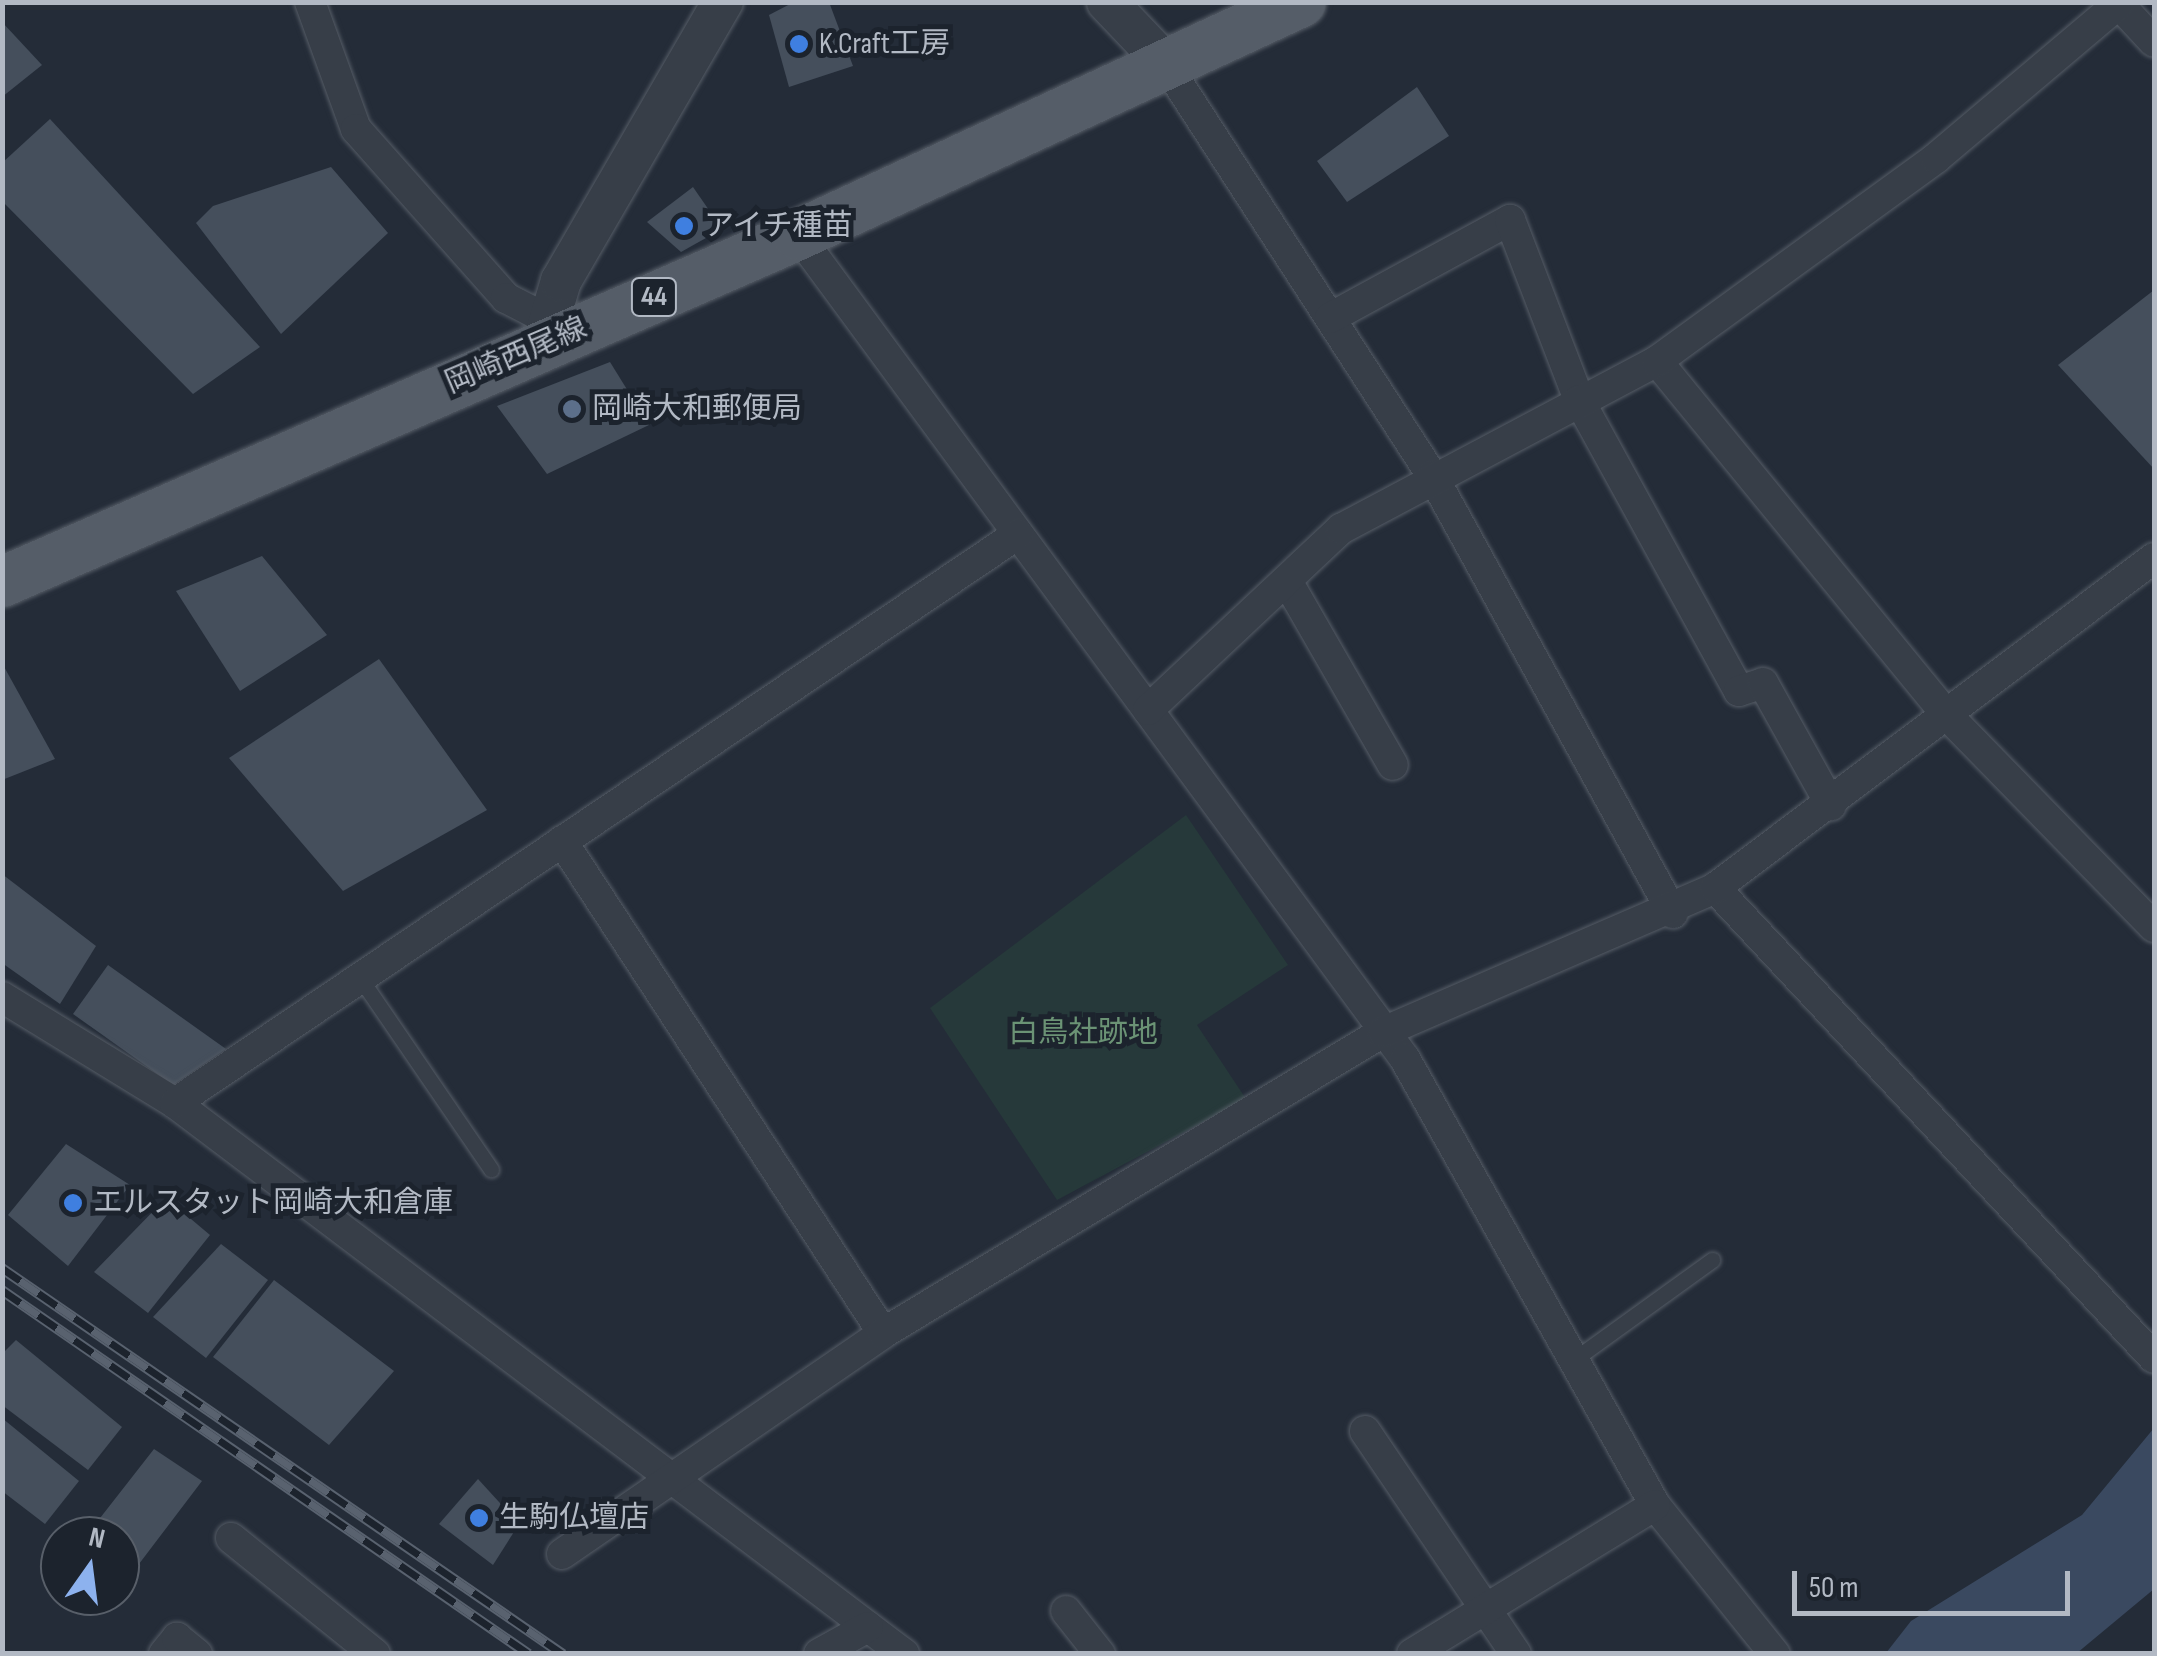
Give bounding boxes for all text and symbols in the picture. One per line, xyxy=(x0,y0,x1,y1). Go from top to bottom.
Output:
place label: K.Craft工房 xyxy=(819,26,950,62)
marker: K.Craft工房 xyxy=(788,33,810,55)
place label: アイチ種苗 xyxy=(704,208,854,244)
marker: アイチ種苗 xyxy=(673,215,695,237)
road number: 44 xyxy=(629,274,679,320)
street label: 岡崎西尾線 xyxy=(440,310,592,402)
place label: 岡崎大和郵便局 xyxy=(592,391,802,427)
marker: 岡崎大和郵便局 xyxy=(561,398,583,420)
park label: 白鳥社跡地 xyxy=(1008,1015,1158,1051)
place label: エルスタット岡崎大和倉庫 xyxy=(93,1185,453,1221)
marker: エルスタット岡崎大和倉庫 xyxy=(62,1192,84,1214)
place label: 生駒仏壇店 xyxy=(499,1500,649,1536)
marker: 生駒仏壇店 xyxy=(468,1507,490,1529)
north arrow xyxy=(40,1516,140,1616)
text: N xyxy=(86,1521,108,1556)
scale bar xyxy=(1797,1551,2074,1613)
text: 50 m xyxy=(1809,1570,1858,1606)

